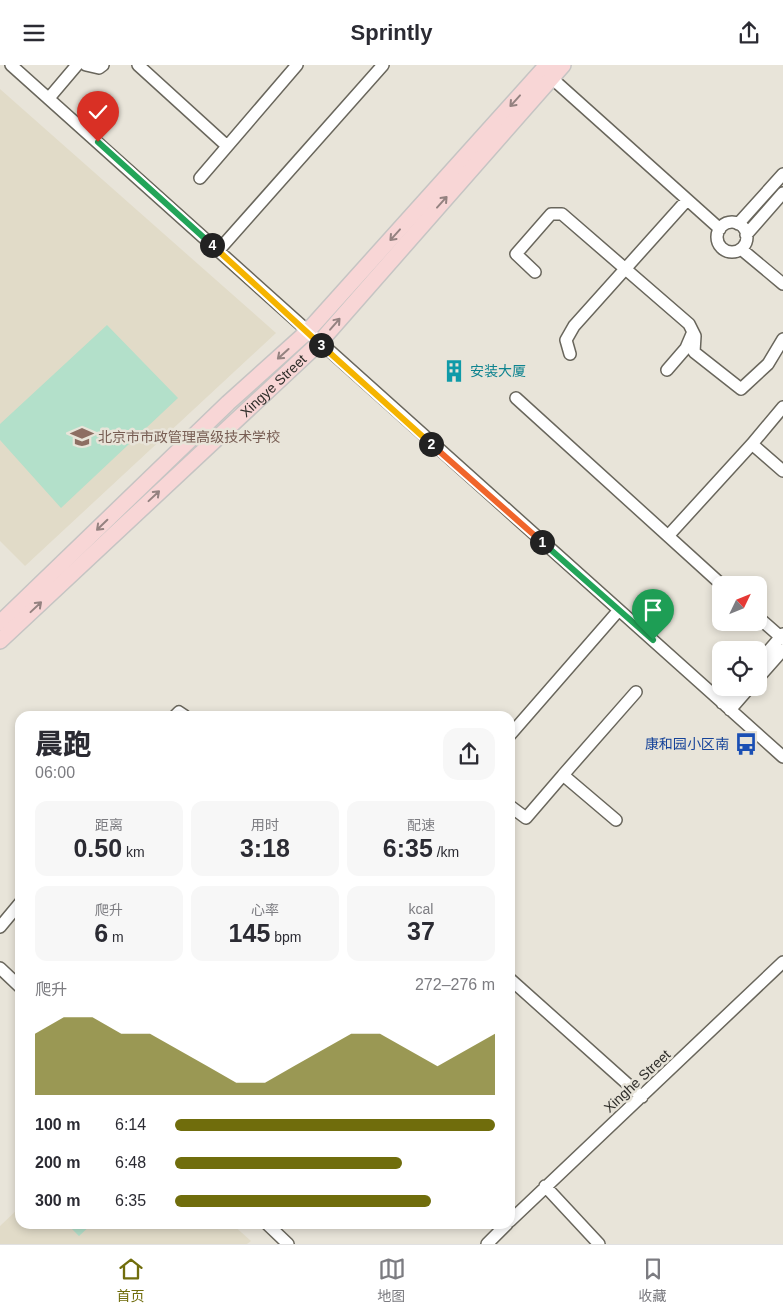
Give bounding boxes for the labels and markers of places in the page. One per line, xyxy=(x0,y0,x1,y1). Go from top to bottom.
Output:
pin xyxy=(77,91,119,142)
pin: 4 xyxy=(200,233,224,257)
pin: 3 xyxy=(308,333,334,357)
building icon: 安装大厦 xyxy=(441,358,467,384)
place label: 安装大厦 xyxy=(470,363,526,379)
school or university icon: 北京市市政管理高级技术学校 xyxy=(69,424,95,450)
place label: 北京市市政管理高级技术学校 xyxy=(98,429,280,445)
pin: 2 xyxy=(418,431,444,457)
pin: 1 xyxy=(530,529,554,555)
pin xyxy=(632,589,674,640)
bus stop icon: 康和园小区南 xyxy=(733,731,759,757)
place label: 康和园小区南 xyxy=(645,736,729,752)

